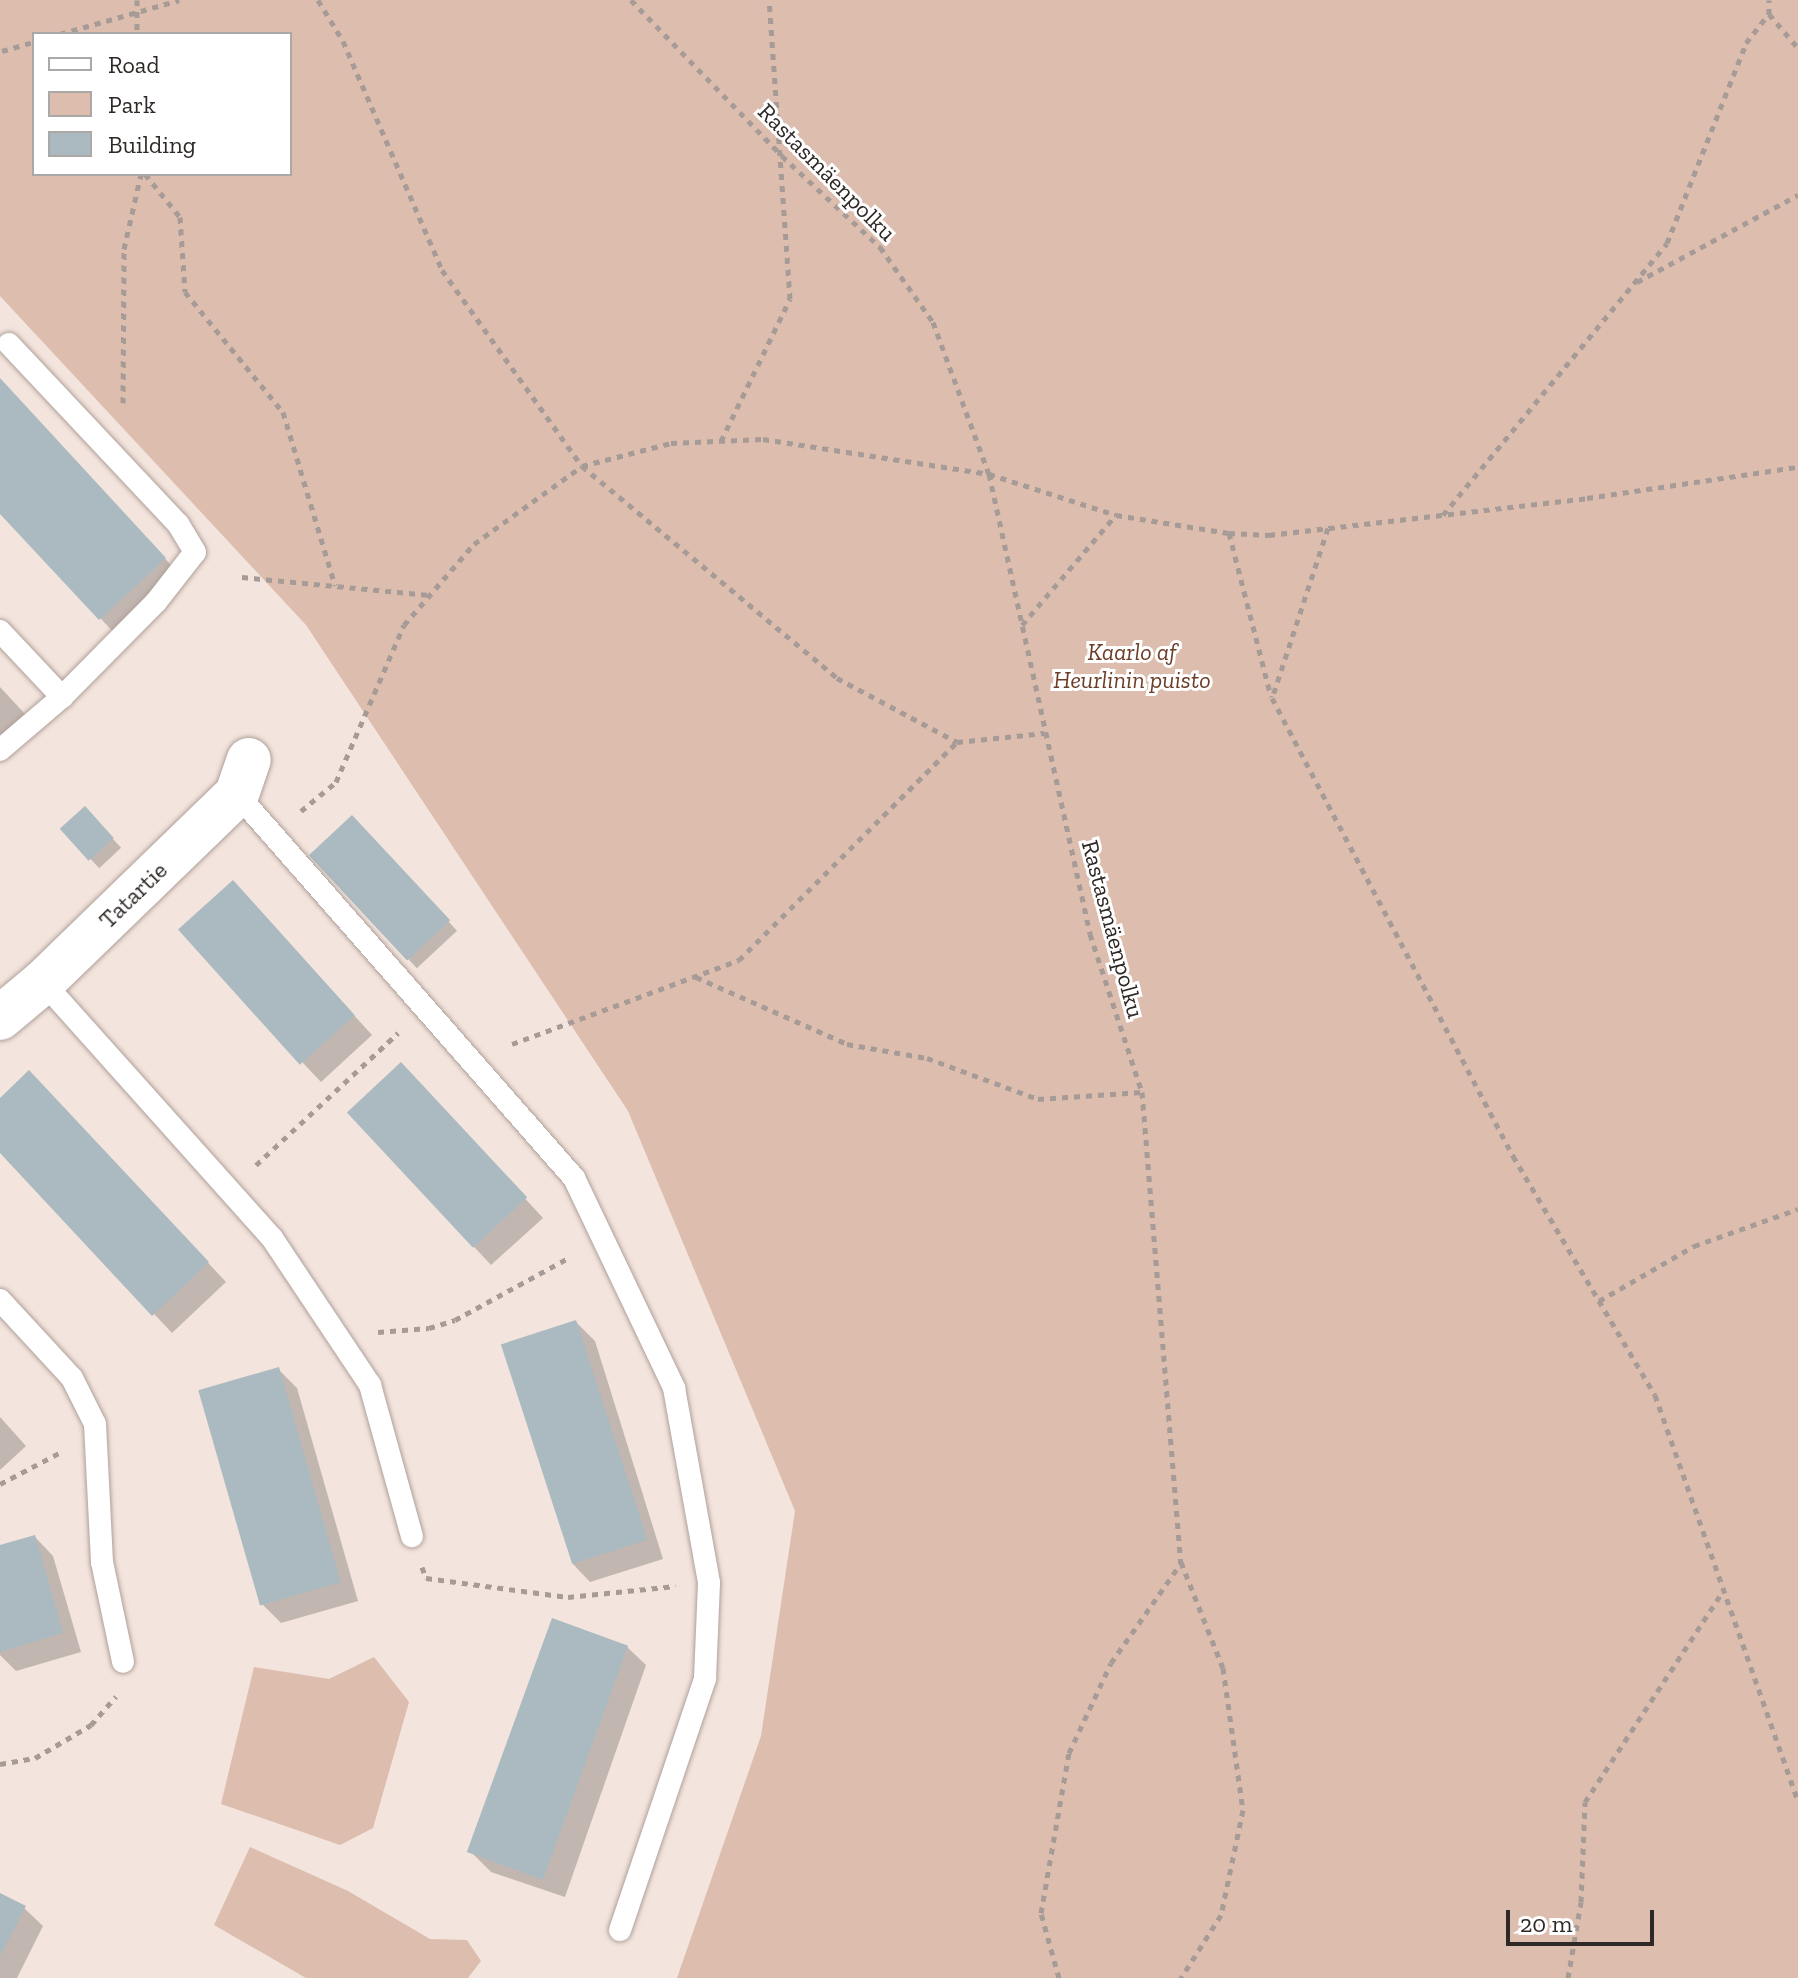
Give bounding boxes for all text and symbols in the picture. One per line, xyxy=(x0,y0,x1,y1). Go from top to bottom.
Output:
legend xyxy=(32,32,292,176)
text: Road xyxy=(108,50,160,79)
text: Park xyxy=(108,90,156,119)
street label: Rastasmäenpolku xyxy=(752,97,902,247)
text: Building xyxy=(108,130,196,159)
park label: Kaarlo af Heurlinin puisto xyxy=(1053,638,1211,694)
street label: Rastasmäenpolku xyxy=(1075,837,1151,1021)
street label: Tatartie xyxy=(93,856,173,934)
scale bar xyxy=(1510,1894,1658,1944)
text: 20 m xyxy=(1520,1909,1572,1938)

